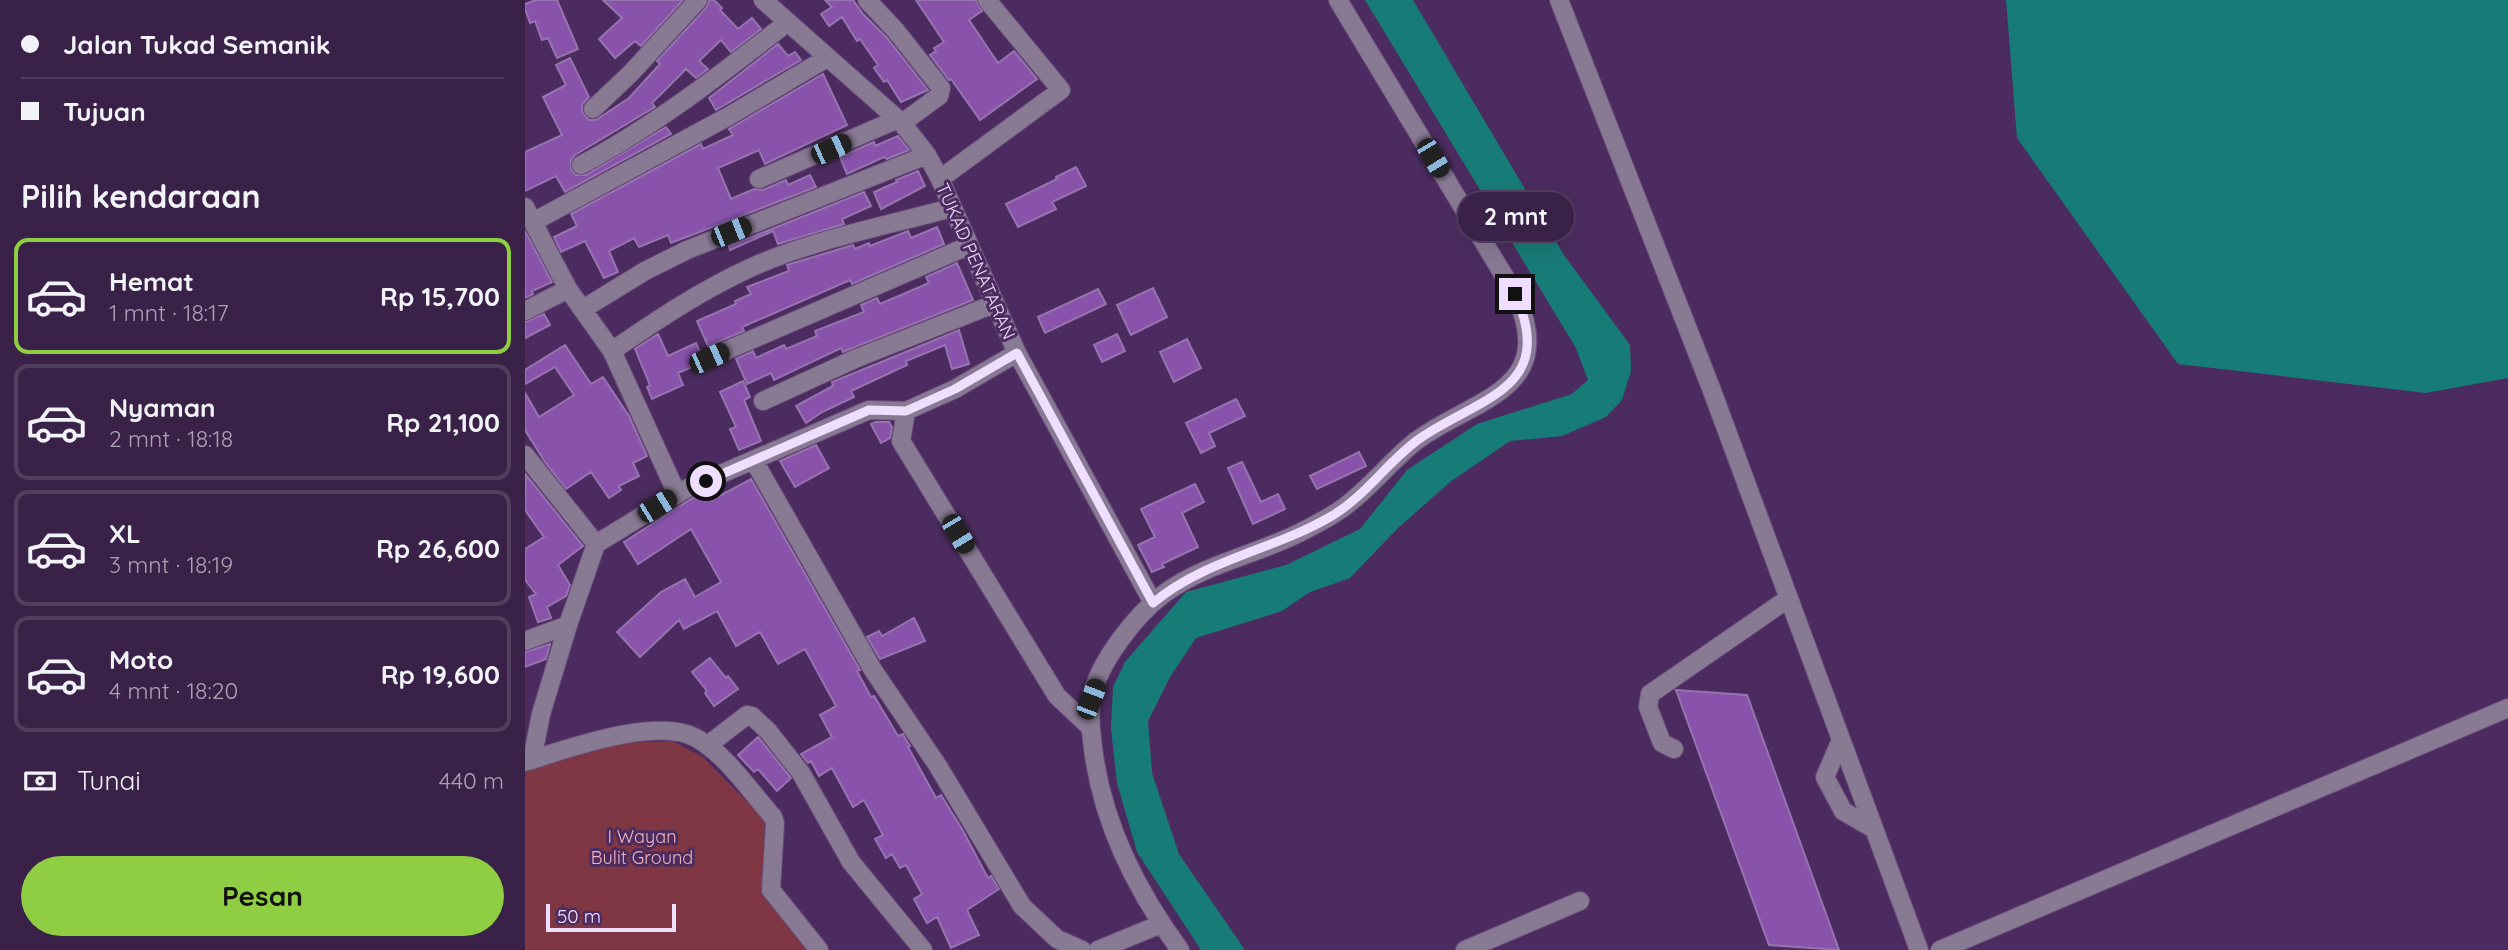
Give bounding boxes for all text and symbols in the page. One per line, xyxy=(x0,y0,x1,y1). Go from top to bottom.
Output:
text: Jalan Tukad Semanik xyxy=(63,28,330,61)
text: Tujuan xyxy=(63,95,146,128)
car xyxy=(808,131,855,167)
car xyxy=(1414,135,1453,181)
text: Pilih kendaraan xyxy=(21,176,261,216)
street label: TUKAD PENATARAN xyxy=(931,179,1021,343)
callout: 2 mnt xyxy=(1457,192,1573,242)
text: 2 mnt xyxy=(1484,202,1548,231)
car xyxy=(708,214,755,250)
icon: car xyxy=(25,265,88,328)
text: Hemat xyxy=(109,265,194,298)
route end xyxy=(1499,278,1531,310)
text: Rp 15,700 xyxy=(380,280,500,313)
text: 1 mnt · 18:17 xyxy=(109,298,228,327)
car xyxy=(686,340,733,376)
icon: car xyxy=(25,391,88,454)
text: Nyaman xyxy=(109,391,216,424)
text: Rp 21,100 xyxy=(386,406,500,439)
text: 2 mnt · 18:18 xyxy=(109,424,233,453)
route start xyxy=(690,465,722,497)
car xyxy=(634,486,681,526)
car xyxy=(939,511,978,557)
icon: car xyxy=(25,517,88,580)
text: XL xyxy=(109,517,141,550)
text: Rp 26,600 xyxy=(376,532,500,565)
text: 3 mnt · 18:19 xyxy=(109,550,233,579)
icon: car xyxy=(25,643,88,706)
text: Moto xyxy=(109,643,173,676)
text: Rp 19,600 xyxy=(381,658,500,691)
text: 4 mnt · 18:20 xyxy=(109,676,238,705)
car xyxy=(1074,676,1109,722)
icon: cash xyxy=(21,762,59,800)
text: Tunai xyxy=(77,764,141,797)
text: 440 m xyxy=(439,766,504,795)
park label: I Wayan Bulit Ground xyxy=(591,825,693,869)
button: Pesan xyxy=(21,856,504,936)
scale bar xyxy=(546,901,675,933)
text: 50 m xyxy=(557,904,601,928)

